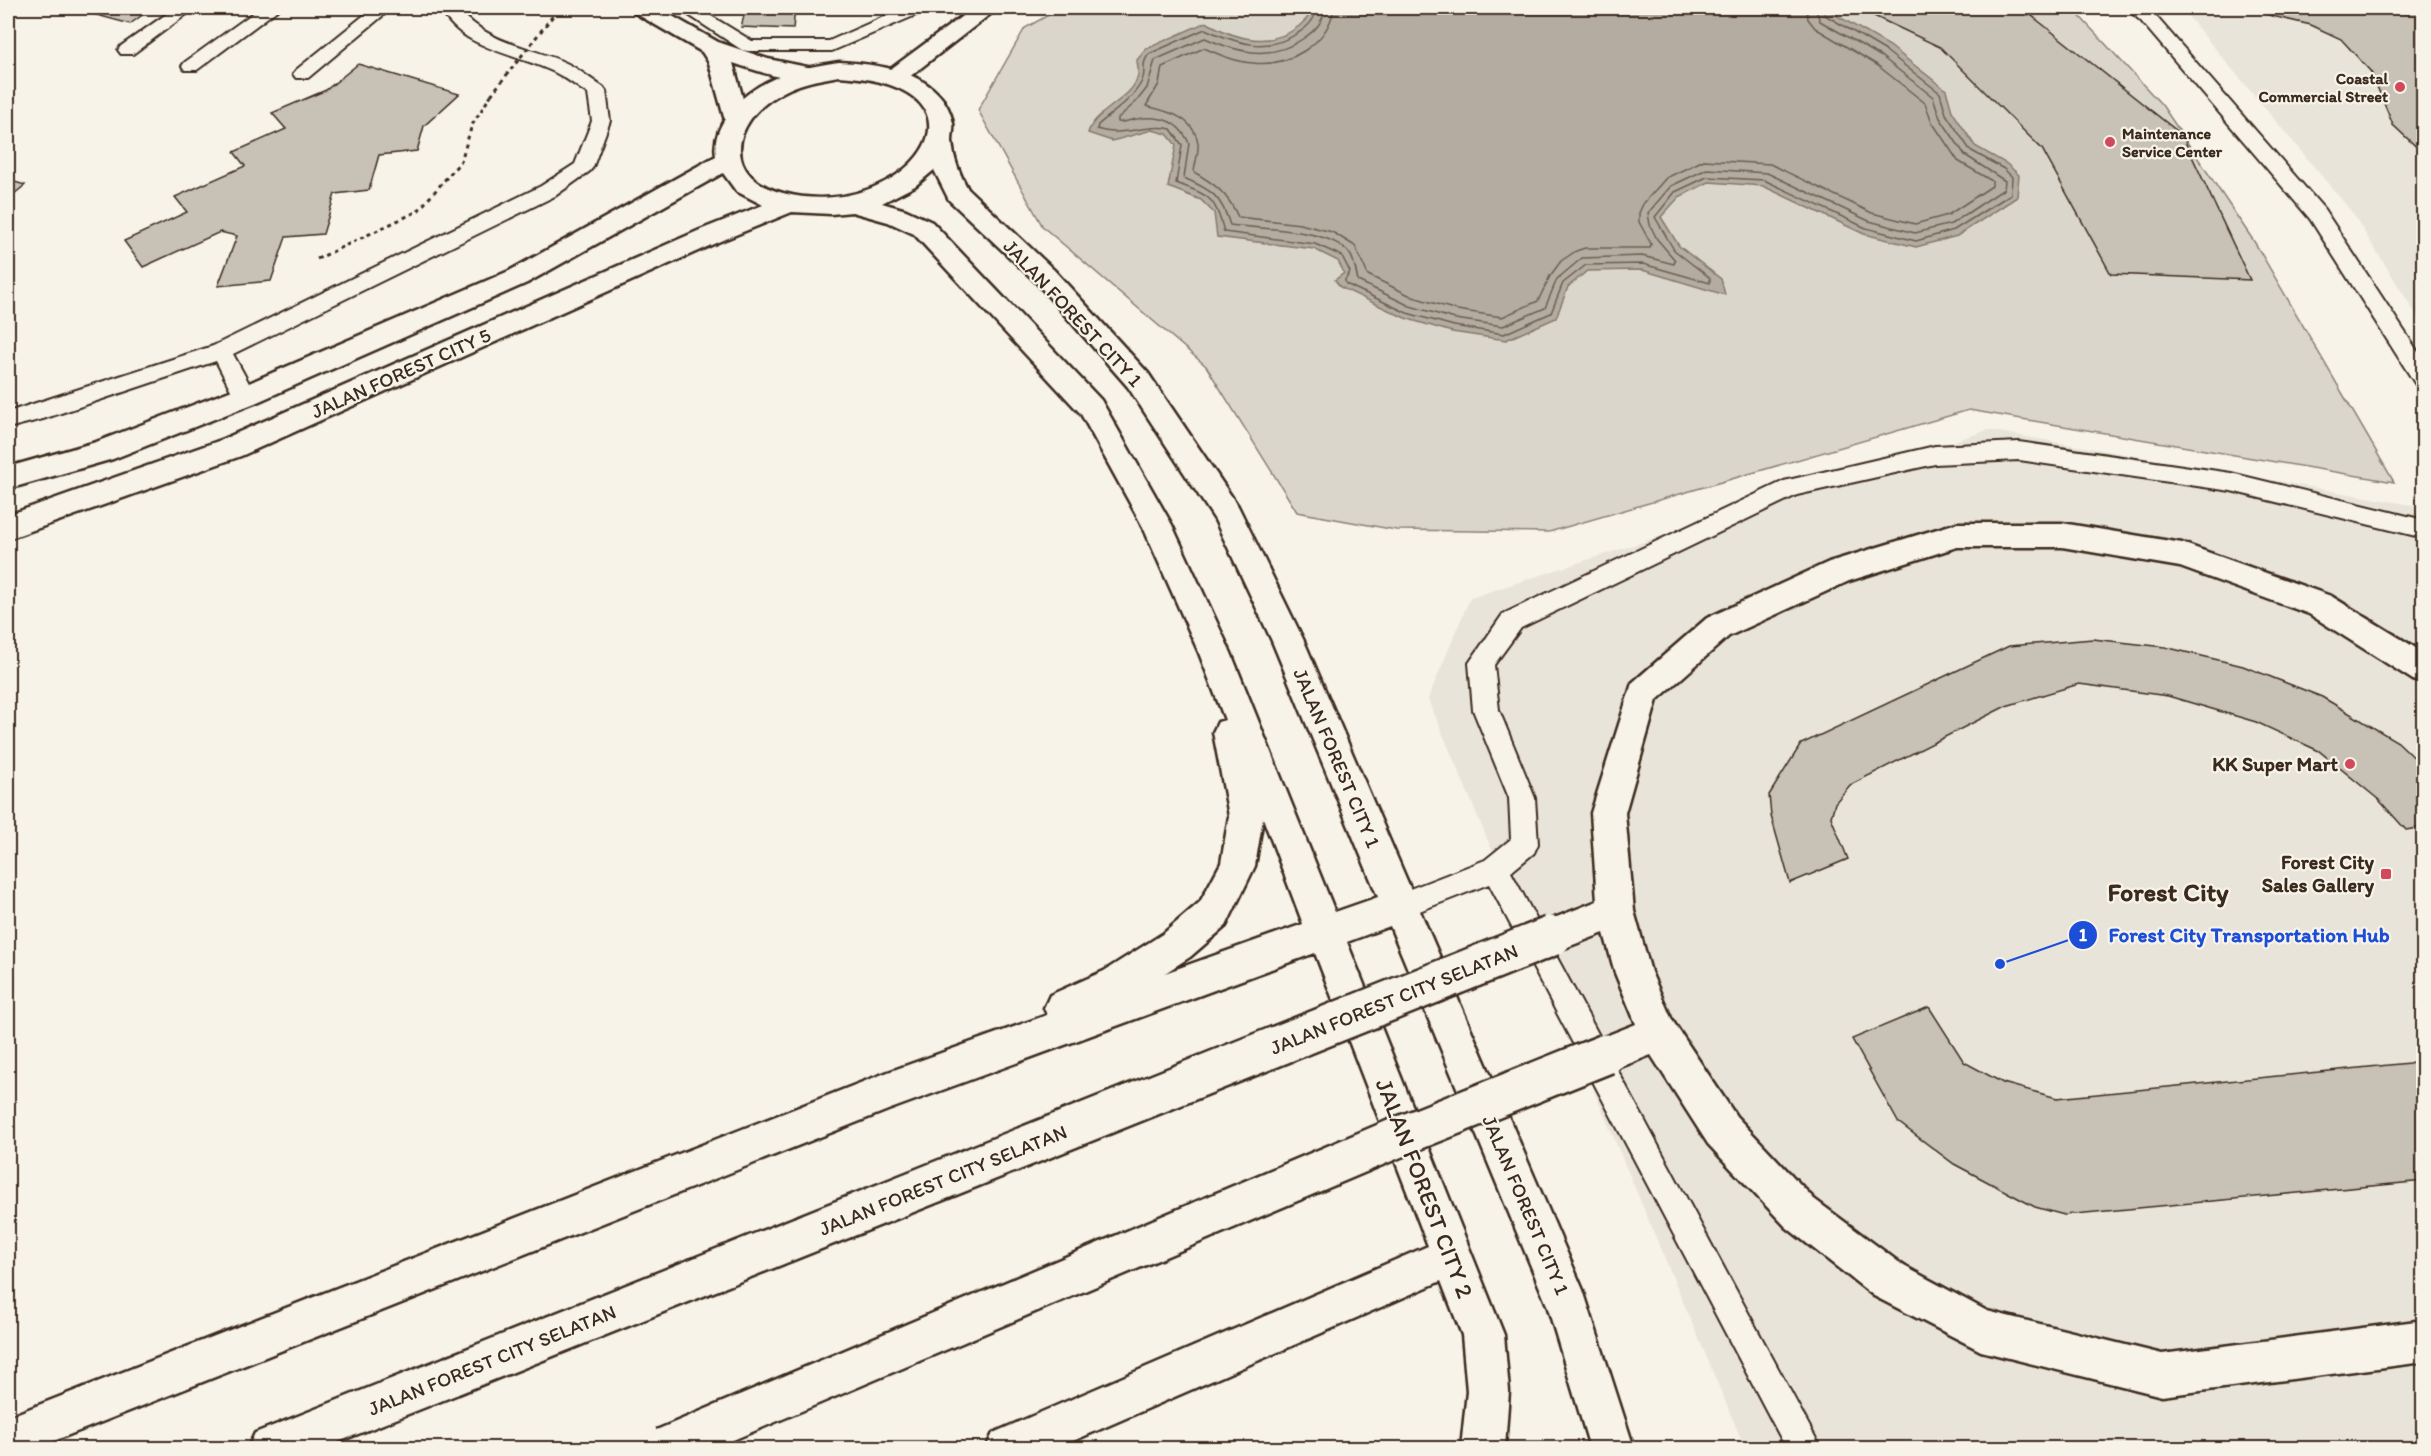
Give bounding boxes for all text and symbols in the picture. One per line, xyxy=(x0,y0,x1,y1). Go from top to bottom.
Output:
place label: Coastal Commercial Street xyxy=(2259,69,2388,106)
marker: Coastal Commercial Street xyxy=(2393,80,2407,94)
place label: Maintenance Service Center xyxy=(2122,124,2223,161)
marker: Maintenance Service Center xyxy=(2103,135,2117,149)
street label: JALAN FOREST CITY 1 xyxy=(999,234,1147,392)
street label: JALAN FOREST CITY 5 xyxy=(308,323,494,423)
street label: JALAN FOREST CITY 1 xyxy=(1288,665,1386,851)
place label: KK Super Mart xyxy=(2212,752,2338,777)
marker: KK Super Mart xyxy=(2343,757,2357,771)
place label: Forest City Sales Gallery xyxy=(2262,850,2375,898)
marker: Forest City Sales Gallery xyxy=(2379,867,2393,881)
district label: Forest City xyxy=(2108,876,2229,908)
callout: Forest City Transportation Hub xyxy=(2068,915,2400,954)
text: Forest City Transportation Hub xyxy=(2108,922,2390,948)
text: 1 xyxy=(2079,924,2088,946)
street label: JALAN FOREST CITY SELATAN xyxy=(1267,938,1521,1060)
street label: JALAN FOREST CITY 2 xyxy=(1370,1074,1480,1302)
street label: JALAN FOREST CITY 1 xyxy=(1477,1112,1575,1298)
street label: JALAN FOREST CITY SELATAN xyxy=(816,1119,1070,1241)
street label: JALAN FOREST CITY SELATAN xyxy=(365,1299,619,1421)

